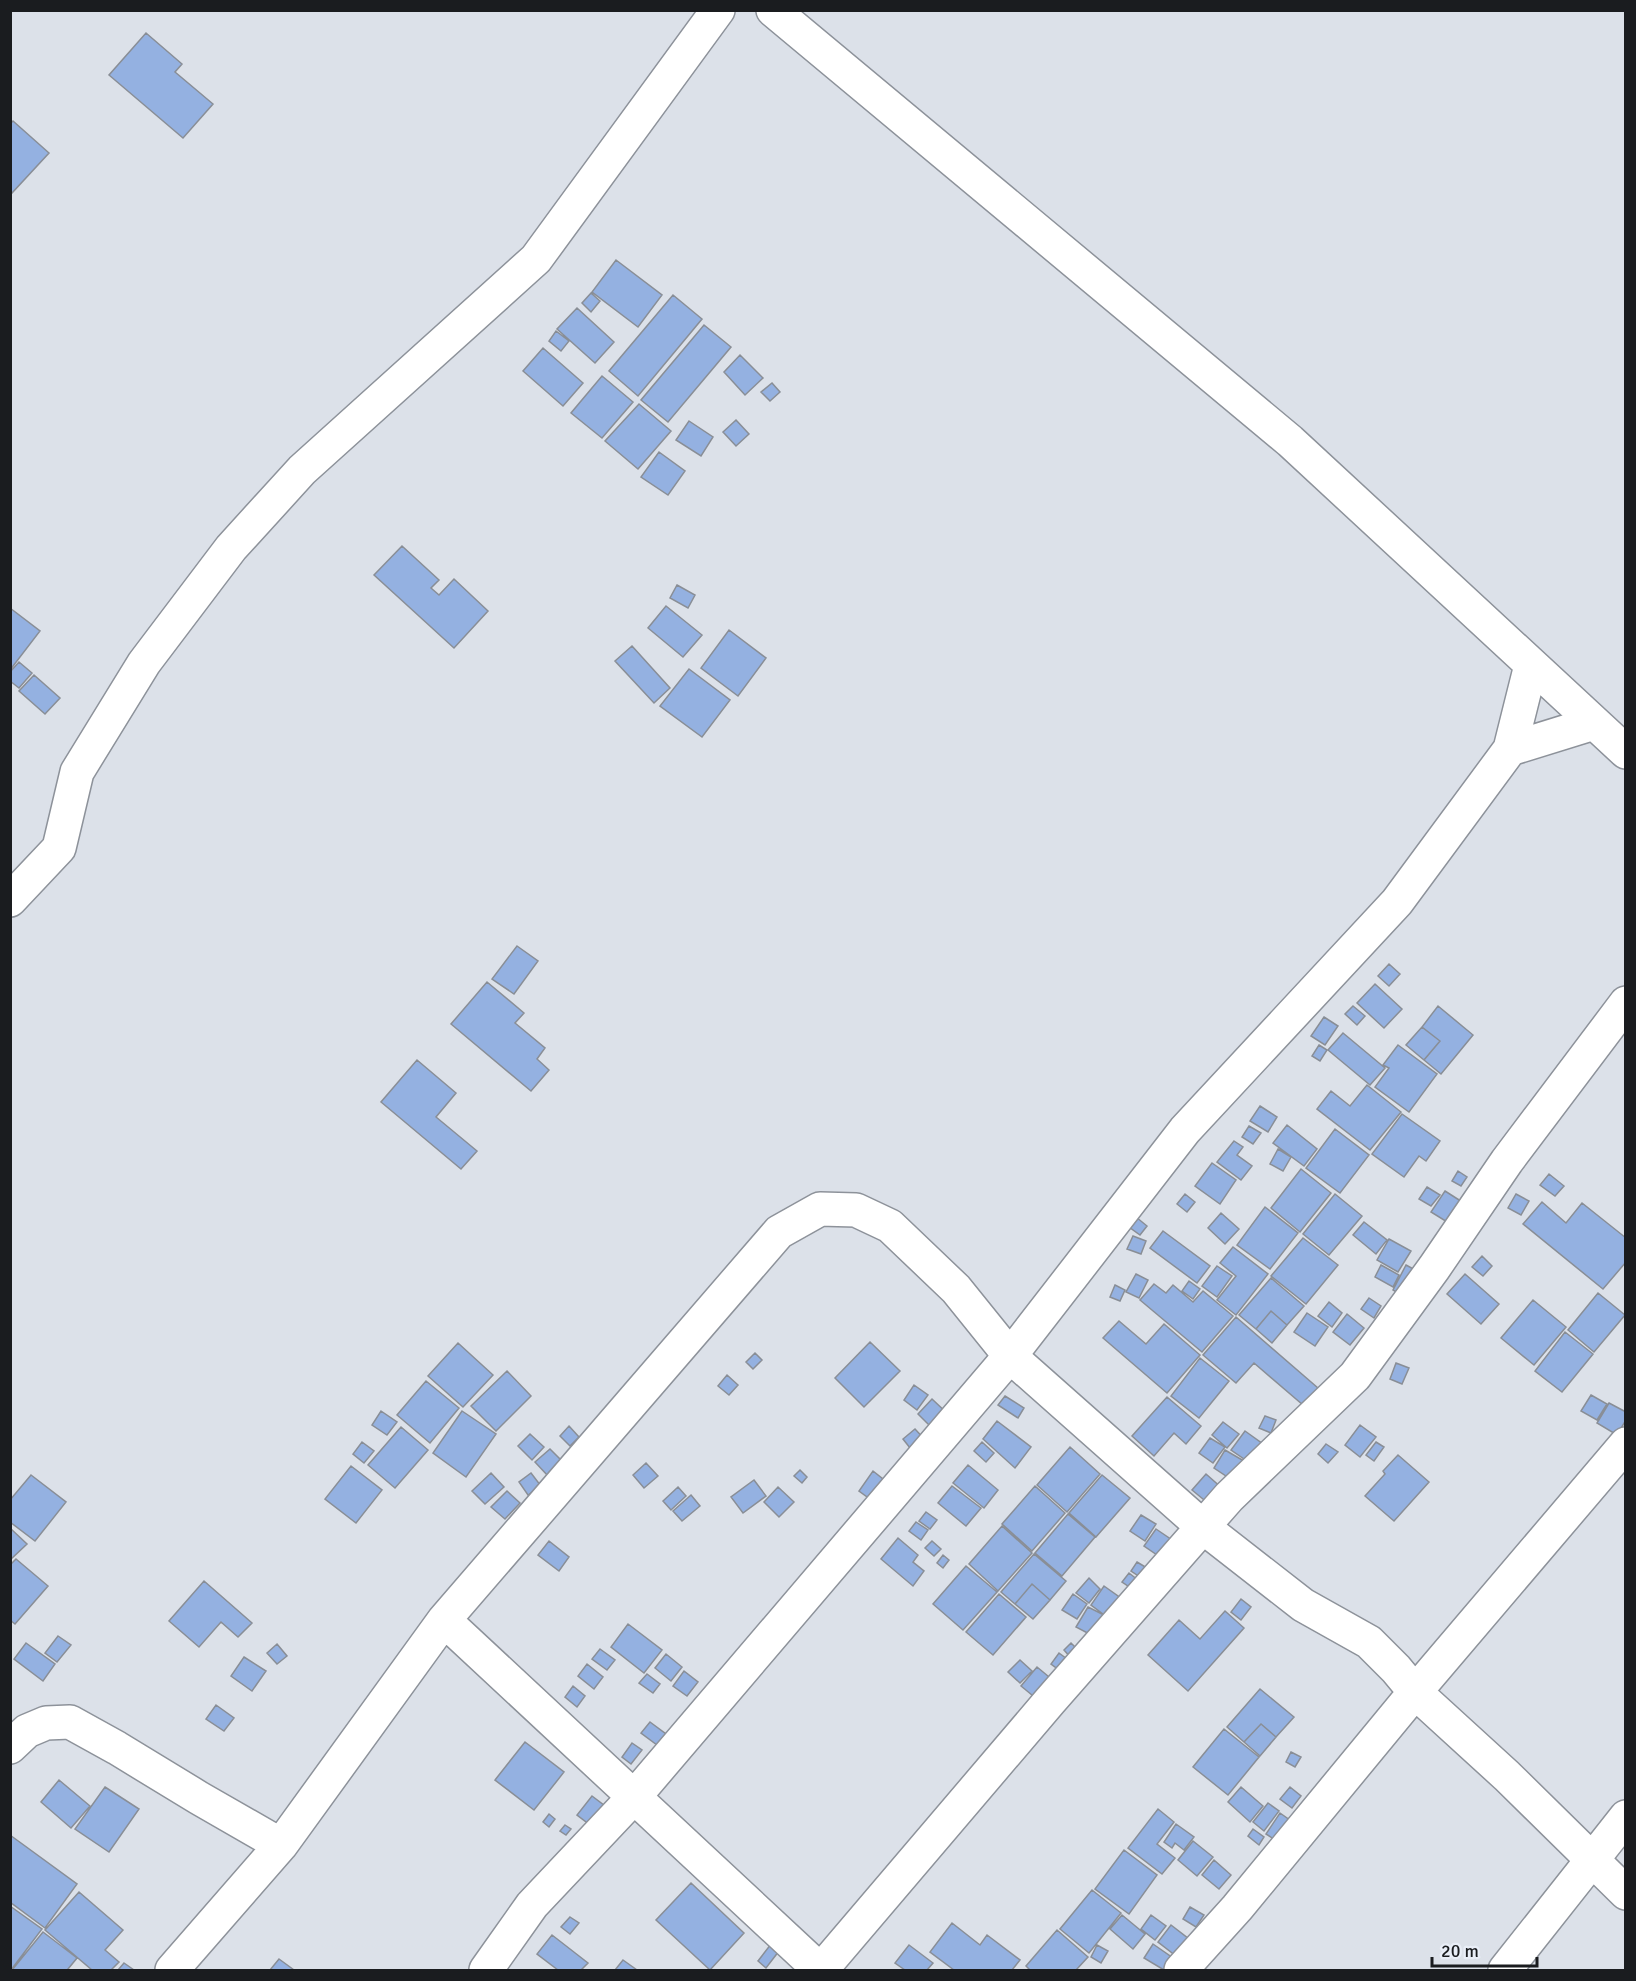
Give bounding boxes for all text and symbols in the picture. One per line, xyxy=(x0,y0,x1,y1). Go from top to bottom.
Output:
scale bar xyxy=(1432,1930,1537,1968)
text: 20 m xyxy=(1441,1940,1479,1962)

